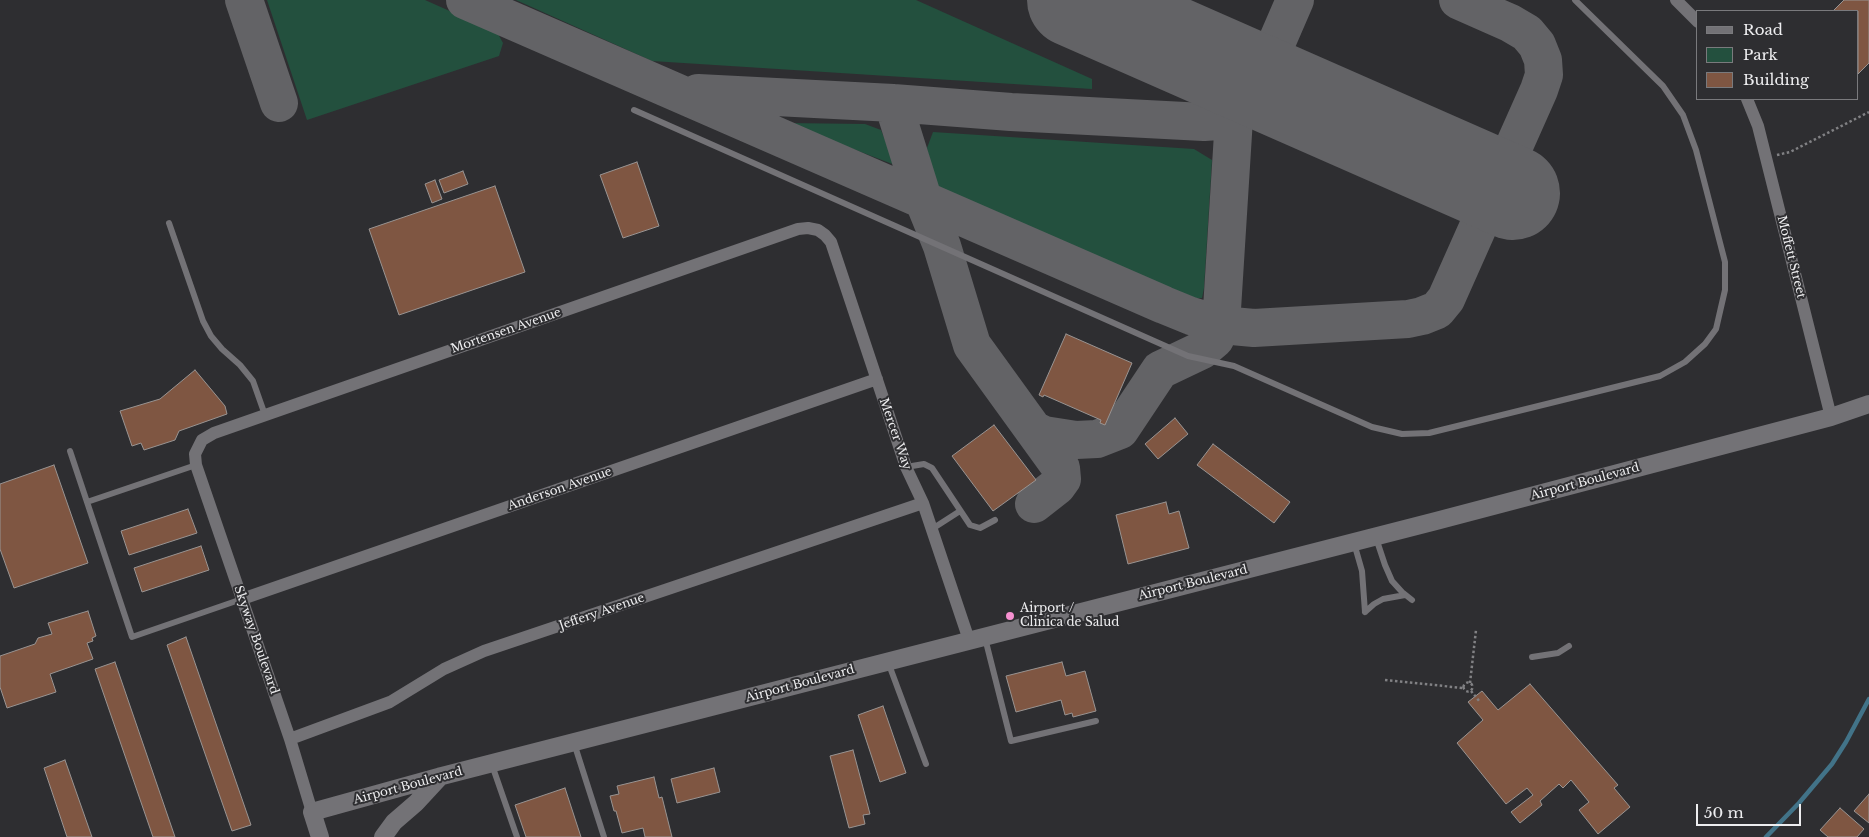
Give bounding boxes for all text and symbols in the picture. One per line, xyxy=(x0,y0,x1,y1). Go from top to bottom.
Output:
legend xyxy=(1696,10,1859,100)
text: Road xyxy=(1743,20,1783,39)
text: Park xyxy=(1743,45,1778,64)
text: Building xyxy=(1743,70,1809,89)
street label: Moffett Street xyxy=(1774,214,1808,300)
street label: Mortensen Avenue xyxy=(449,305,563,357)
street label: Mercer Way xyxy=(876,396,914,472)
street label: Airport Boulevard xyxy=(1529,461,1641,503)
street label: Anderson Avenue xyxy=(506,464,614,514)
street label: Airport Boulevard xyxy=(1137,562,1249,604)
street label: Skyway Boulevard xyxy=(231,584,281,696)
street label: Jeffery Avenue xyxy=(557,591,647,633)
place label: Airport / Clinica de Salud xyxy=(1020,602,1119,630)
marker: Airport / Clinica de Salud xyxy=(1004,610,1016,622)
street label: Airport Boulevard xyxy=(744,663,856,705)
street label: Airport Boulevard xyxy=(352,765,464,807)
scale bar xyxy=(1699,794,1804,826)
text: 50 m xyxy=(1704,803,1744,822)

